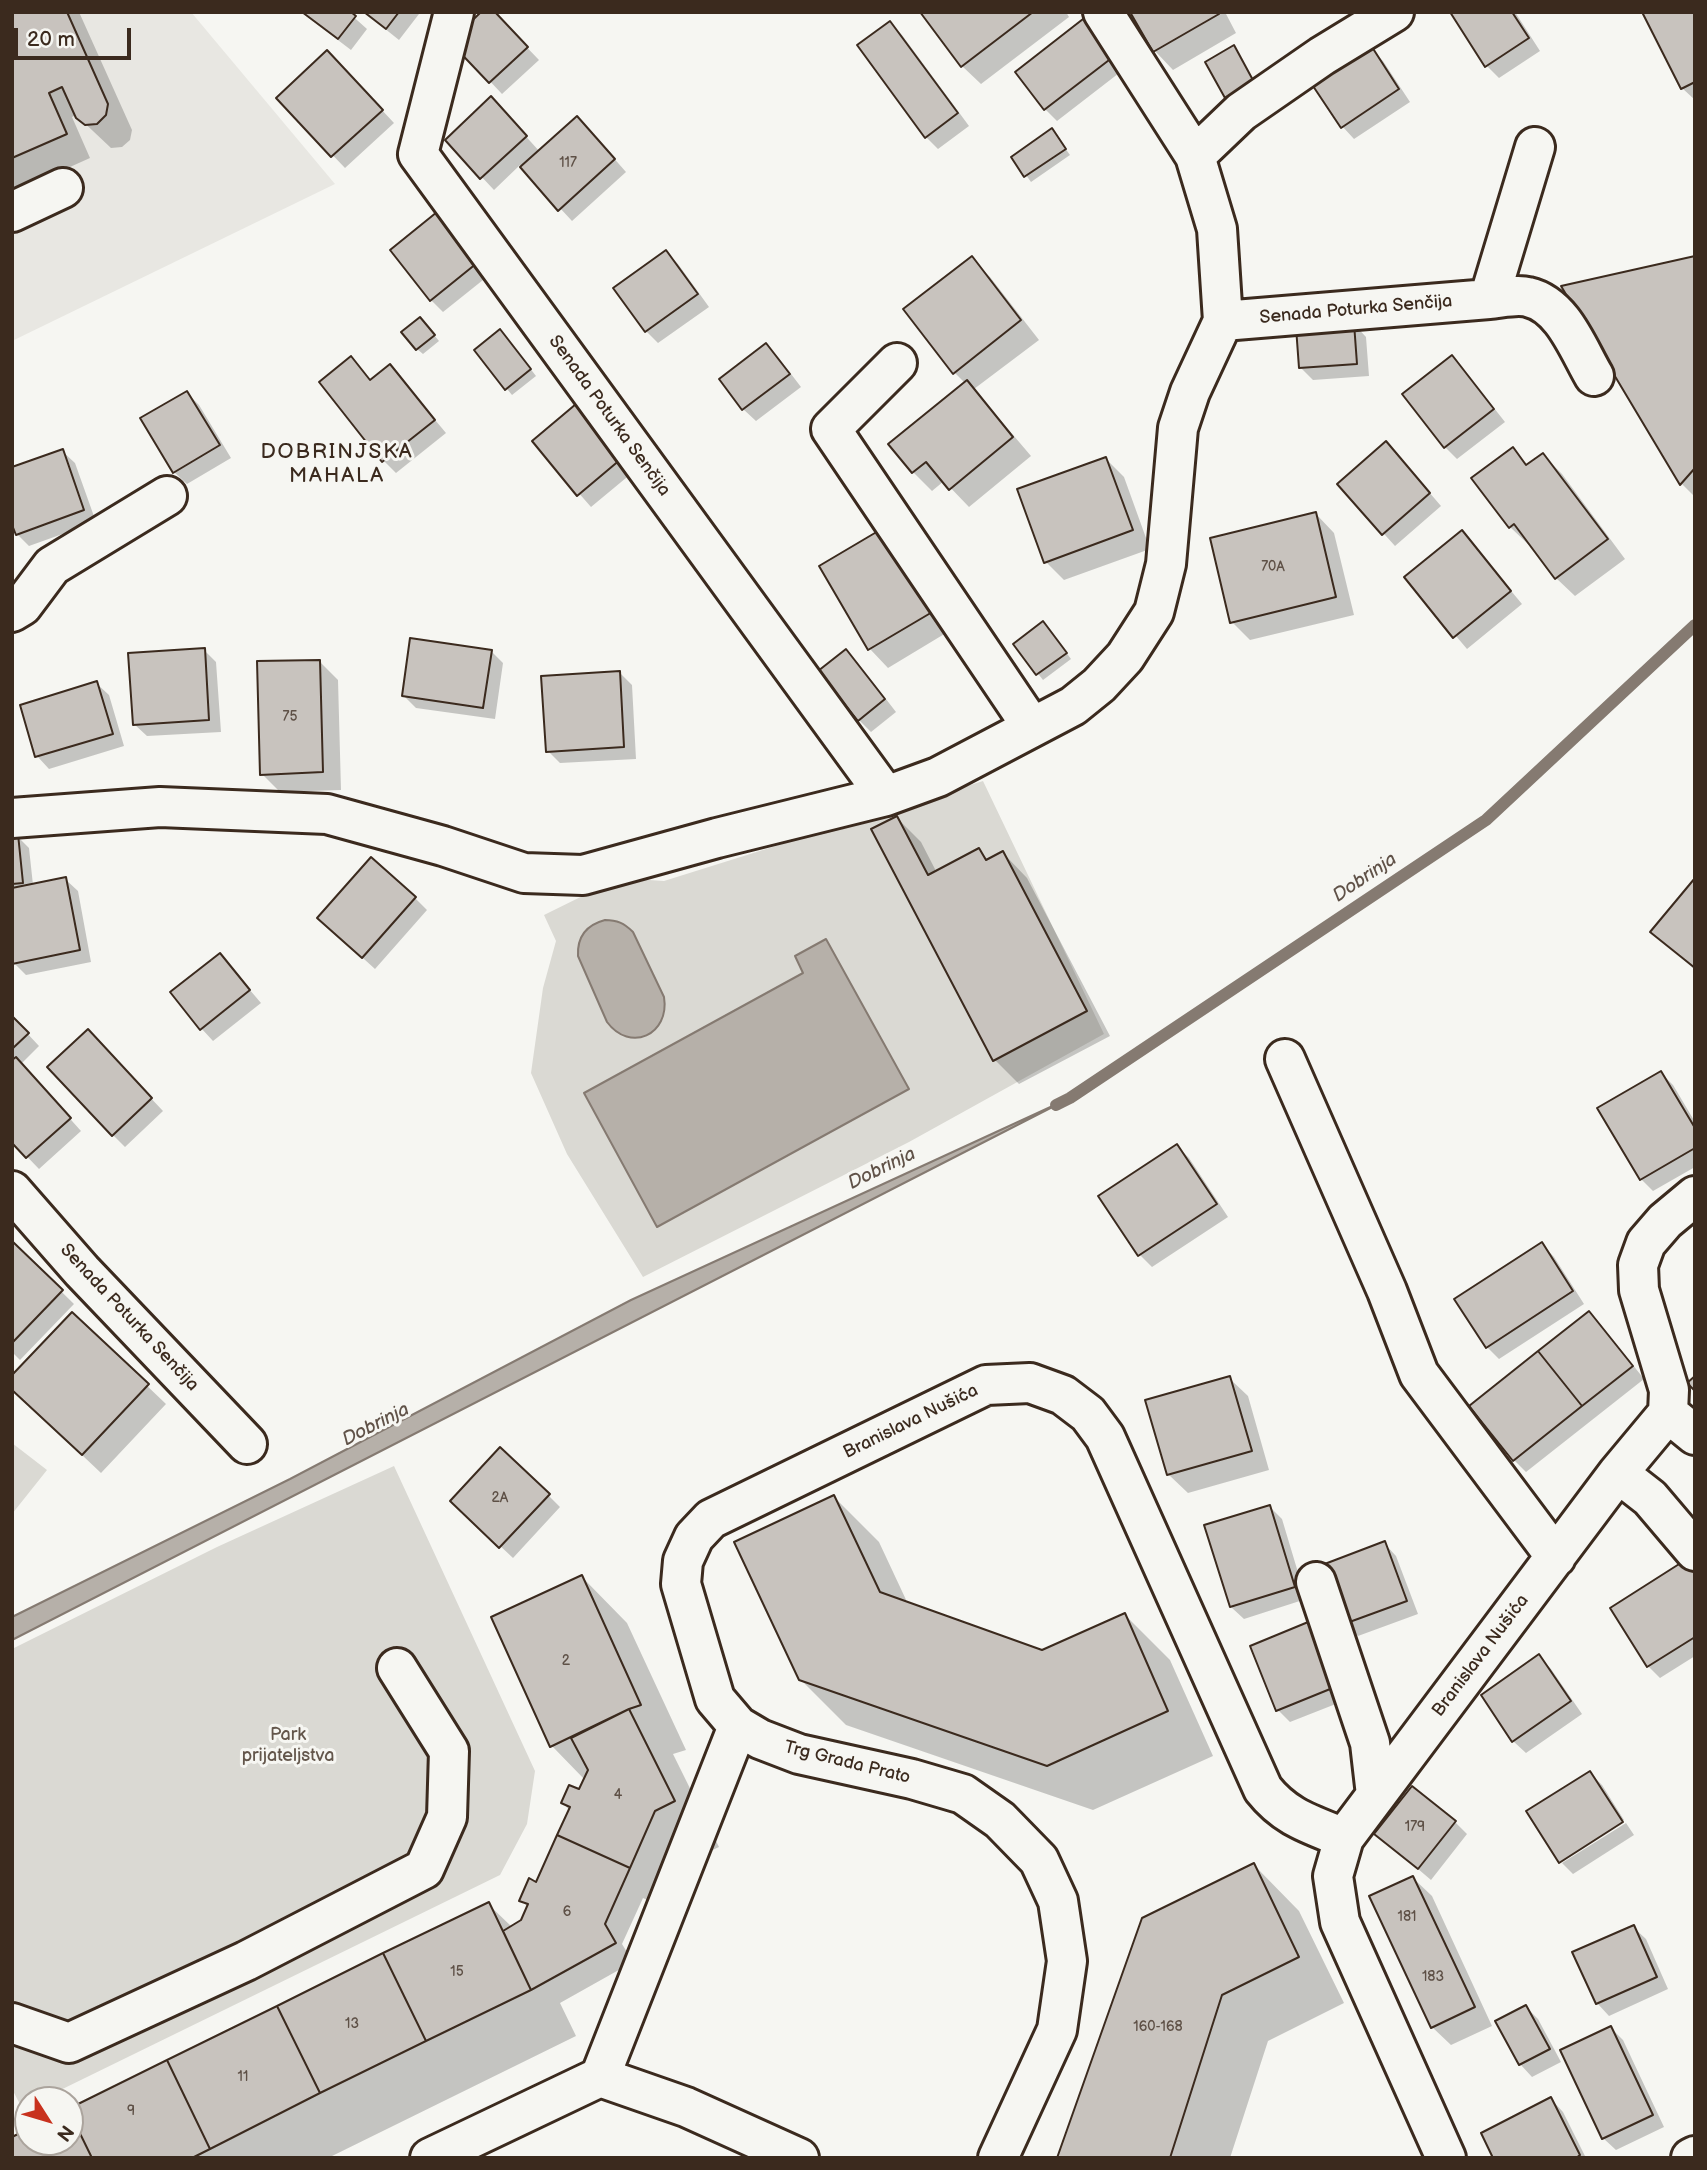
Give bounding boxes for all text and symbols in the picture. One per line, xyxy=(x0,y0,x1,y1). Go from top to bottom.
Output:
scale bar xyxy=(18,14,135,58)
text: 20 m xyxy=(27,27,75,52)
house number: 117 xyxy=(559,155,577,171)
street label: Senada Poturka Senčija xyxy=(1259,291,1453,329)
street label: Senada Poturka Senčija xyxy=(543,331,675,501)
district label: DOBRINJSKA MAHALA xyxy=(262,440,412,490)
house number: 70A xyxy=(1261,559,1285,575)
house number: 75 xyxy=(283,709,297,725)
water label: Dobrinja xyxy=(1329,848,1401,908)
water label: Dobrinja xyxy=(844,1143,920,1195)
street label: Senada Poturka Senčija xyxy=(55,1240,203,1396)
street label: Branislava Nušića xyxy=(840,1380,982,1464)
water label: Dobrinja xyxy=(339,1398,413,1452)
house number: 2A xyxy=(492,1490,508,1506)
street label: Branislava Nušića xyxy=(1428,1591,1534,1721)
house number: 2 xyxy=(562,1653,570,1669)
park label: Park prijateljstva xyxy=(242,1724,334,1766)
street label: Trg Grada Prato xyxy=(782,1737,912,1789)
house number: 4 xyxy=(614,1787,622,1803)
house number: 179 xyxy=(1405,1819,1425,1835)
house number: 6 xyxy=(563,1904,571,1920)
house number: 181 xyxy=(1398,1909,1416,1925)
house number: 15 xyxy=(450,1964,464,1980)
house number: 183 xyxy=(1422,1969,1444,1985)
house number: 13 xyxy=(345,2016,359,2032)
house number: 160-168 xyxy=(1133,2019,1183,2035)
house number: 11 xyxy=(238,2069,248,2085)
north arrow xyxy=(14,2086,84,2156)
house number: 9 xyxy=(127,2103,135,2119)
text: N xyxy=(51,2120,78,2145)

